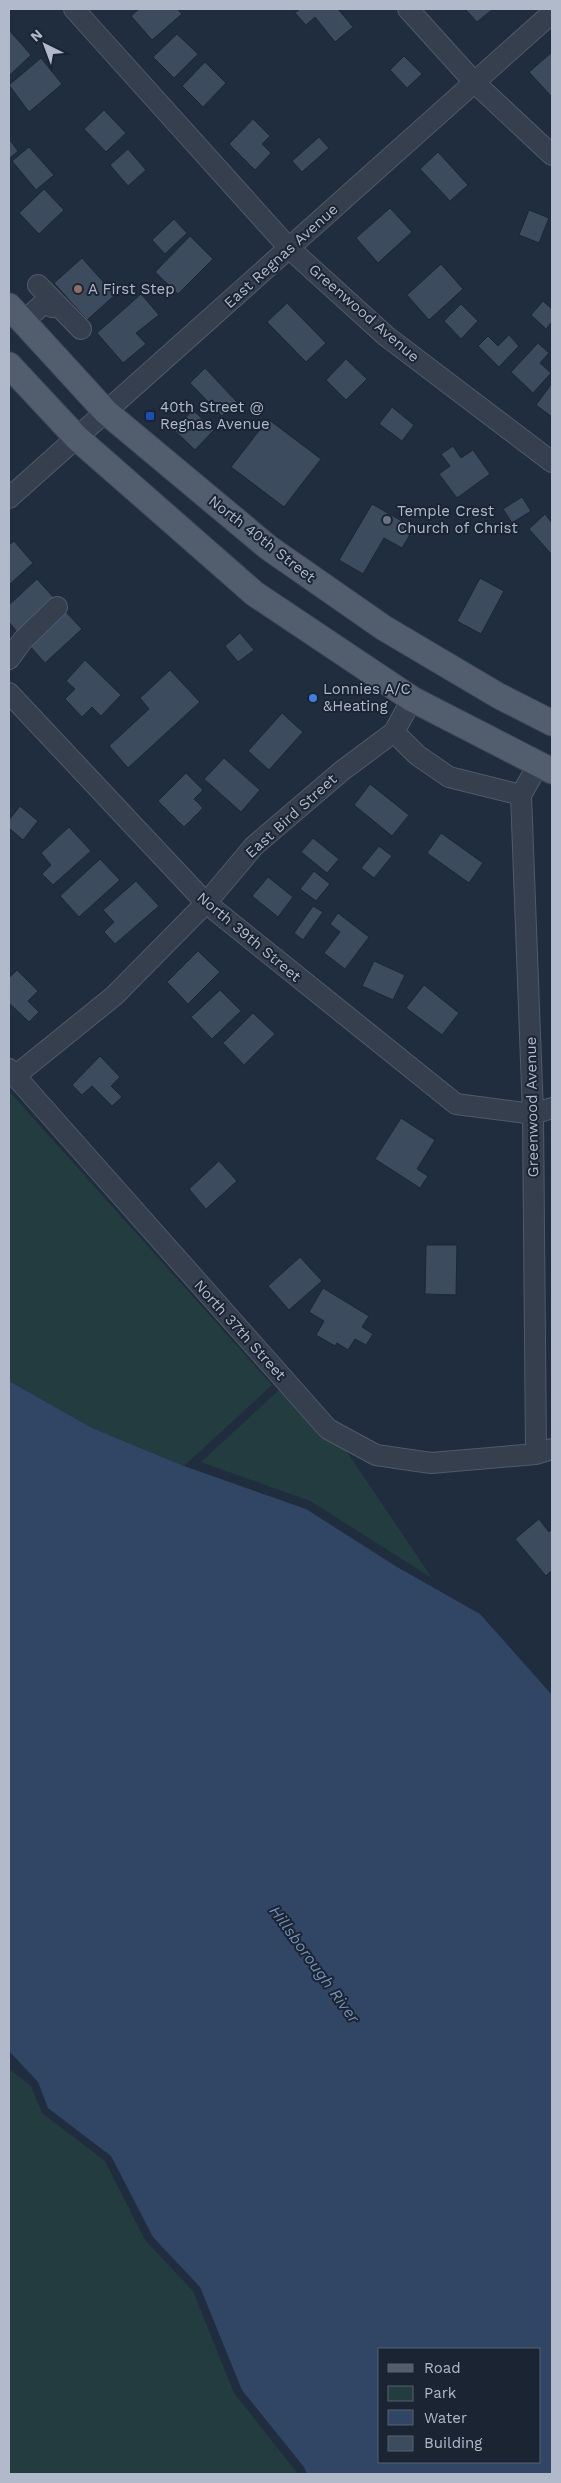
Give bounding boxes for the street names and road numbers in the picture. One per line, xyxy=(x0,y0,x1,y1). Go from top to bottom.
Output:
street label: East Regnas Avenue xyxy=(220,200,342,312)
street label: Greenwood Avenue xyxy=(305,260,423,366)
street label: North 40th Street xyxy=(205,492,320,587)
street label: East Bird Street xyxy=(242,770,341,862)
street label: North 39th Street xyxy=(193,888,305,986)
street label: Greenwood Avenue xyxy=(522,1037,542,1177)
street label: North 37th Street xyxy=(190,1276,290,1384)

